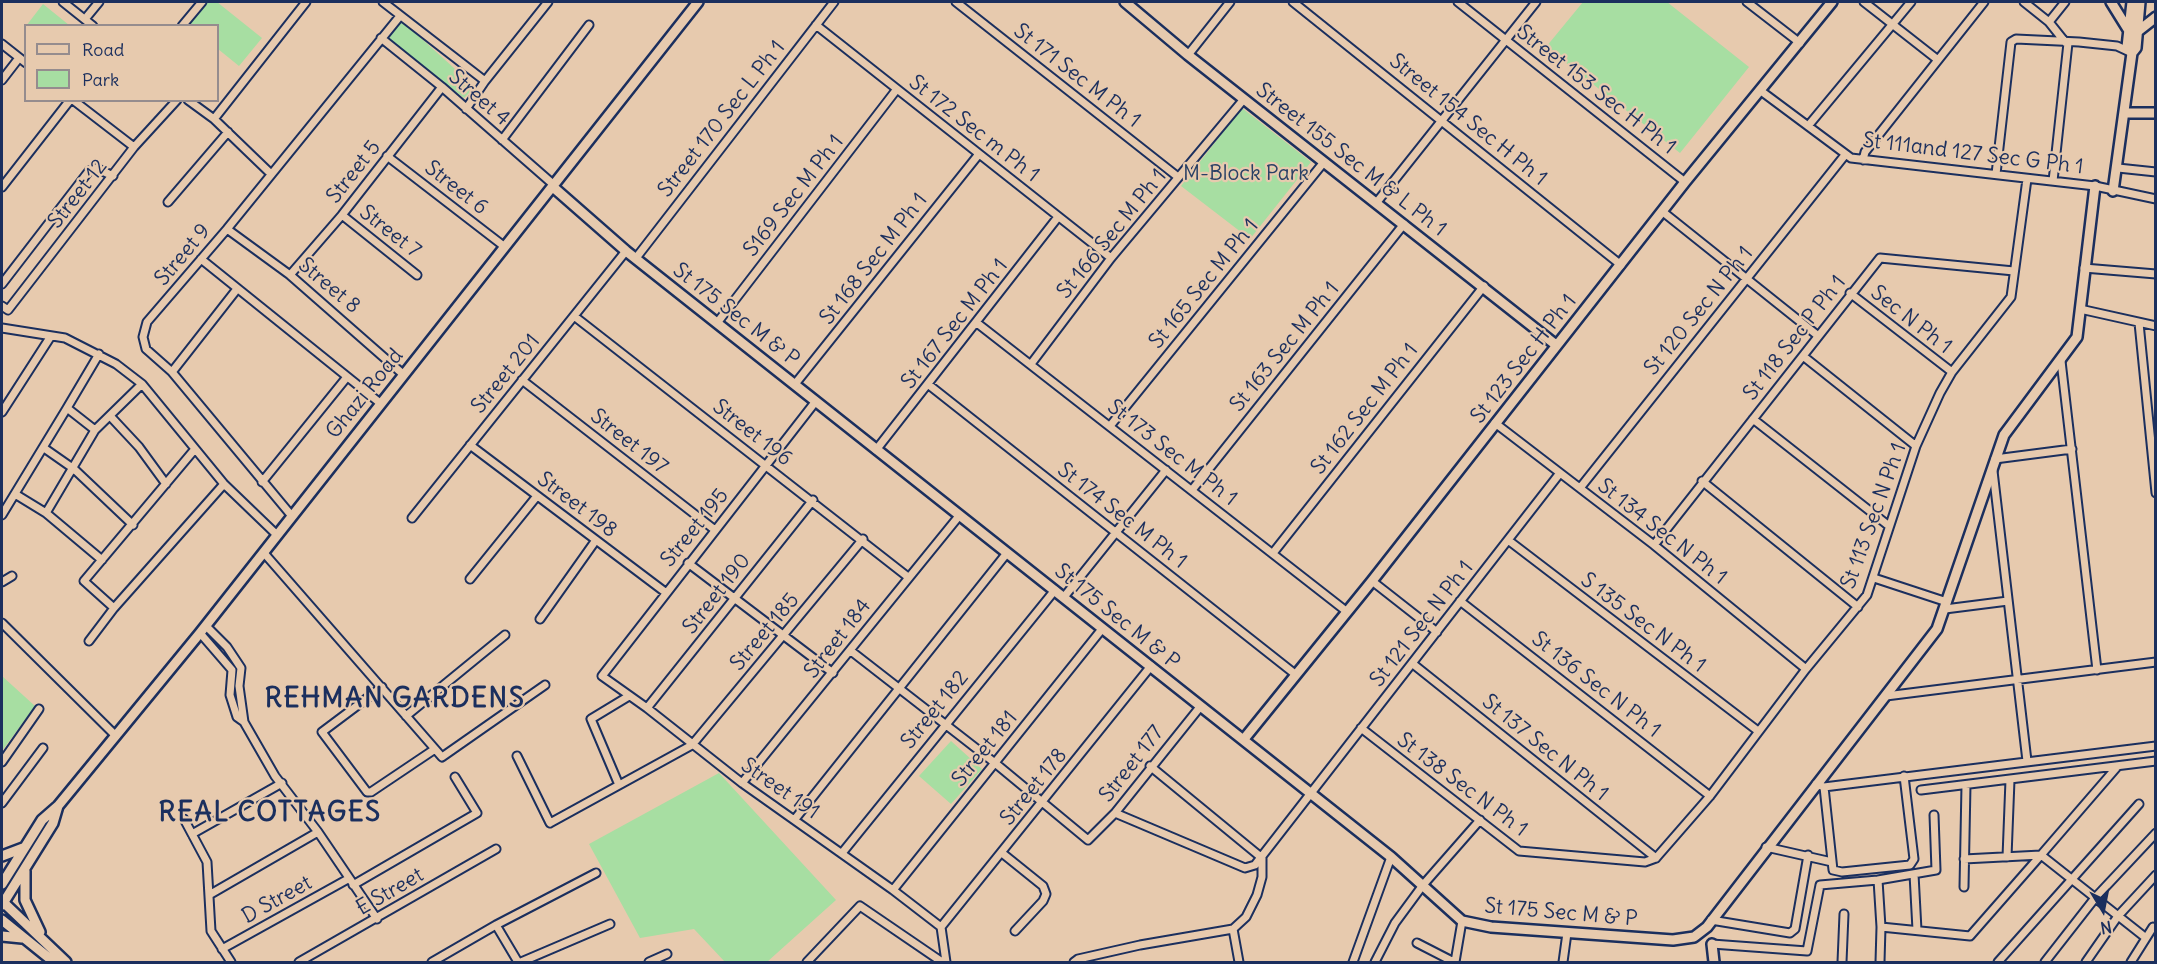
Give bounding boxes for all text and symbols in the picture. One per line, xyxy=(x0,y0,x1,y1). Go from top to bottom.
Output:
street label: St 171 Sec M Ph 1 xyxy=(1009,19,1145,133)
street label: Street 153 Sec H Ph 1 xyxy=(1511,20,1681,160)
legend xyxy=(24,24,219,102)
street label: Street 170 Sec L Ph 1 xyxy=(653,36,791,202)
text: Road xyxy=(82,38,124,61)
street label: Street 154 Sec H Ph 1 xyxy=(1384,49,1552,191)
street label: Street 4 xyxy=(443,64,515,132)
text: Park xyxy=(82,68,119,91)
street label: St 172 Sec m Ph 1 xyxy=(904,70,1044,188)
street label: Street 155 Sec M & L Ph 1 xyxy=(1251,78,1451,242)
street label: St 111and 127 Sec G Ph 1 xyxy=(1861,128,2085,180)
street label: S169 Sec M Ph 1 xyxy=(739,130,849,262)
street label: Street 5 xyxy=(322,135,386,209)
street label: Street 12 xyxy=(43,154,113,234)
street label: Street 6 xyxy=(419,156,493,220)
park label: M-Block Park xyxy=(1183,161,1309,187)
street label: St 166 Sec M Ph 1 xyxy=(1052,164,1172,304)
street label: St 168 Sec M Ph 1 xyxy=(815,188,933,330)
street label: Street 7 xyxy=(354,200,426,264)
street label: St 165 Sec M Ph 1 xyxy=(1144,214,1264,354)
street label: Street 9 xyxy=(150,219,216,291)
street label: St 120 Sec N Ph 1 xyxy=(1639,242,1759,380)
street label: Street 8 xyxy=(293,253,365,319)
street label: St 167 Sec M Ph 1 xyxy=(896,254,1014,394)
street label: St 175 Sec M & P xyxy=(668,258,804,372)
street label: St 118 Sec P Ph 1 xyxy=(1738,271,1852,405)
street label: St 163 Sec M Ph 1 xyxy=(1225,277,1345,417)
street label: Sec N Ph 1 xyxy=(1865,280,1957,360)
street label: St 123 Sec H Ph 1 xyxy=(1466,289,1582,429)
street label: Street 201 xyxy=(466,329,546,419)
street label: St 162 Sec M Ph 1 xyxy=(1306,339,1424,479)
street label: Ghazi Road xyxy=(321,344,409,444)
street label: Street 196 xyxy=(707,394,797,472)
street label: St 173 Sec M Ph 1 xyxy=(1102,395,1242,511)
street label: Street 197 xyxy=(585,404,673,480)
street label: St 113 Sec N Ph 1 xyxy=(1836,440,1912,592)
street label: St 174 Sec M Ph 1 xyxy=(1052,458,1192,574)
street label: Street 198 xyxy=(532,467,622,543)
street label: St 134 Sec N Ph 1 xyxy=(1592,474,1732,590)
street label: Street 195 xyxy=(656,484,734,572)
street label: Street 190 xyxy=(678,549,756,639)
street label: St 121 Sec N Ph 1 xyxy=(1365,556,1479,692)
street label: St 175 Sec M & P xyxy=(1049,559,1185,675)
street label: S 135 Sec N Ph 1 xyxy=(1575,568,1711,678)
street label: Street 185 xyxy=(725,588,805,676)
street label: Street 184 xyxy=(799,594,877,684)
street label: St 136 Sec N Ph 1 xyxy=(1526,627,1666,743)
street label: Street 182 xyxy=(896,666,974,754)
district label: REHMAN GARDENS xyxy=(265,683,525,715)
street label: St 137 Sec N Ph 1 xyxy=(1477,689,1613,807)
street label: Street 181 xyxy=(947,706,1023,792)
street label: Street 177 xyxy=(1094,721,1170,807)
street label: St 138 Sec N Ph 1 xyxy=(1392,728,1532,842)
street label: Street 178 xyxy=(995,743,1073,831)
street label: Street 191 xyxy=(736,753,824,825)
district label: REAL COTTAGES xyxy=(159,797,381,829)
street label: E Street xyxy=(352,863,428,921)
street label: D Street xyxy=(238,871,316,929)
north arrow xyxy=(2073,880,2133,940)
street label: St 175 Sec M & P xyxy=(1483,894,1639,932)
text: N xyxy=(2099,917,2113,939)

